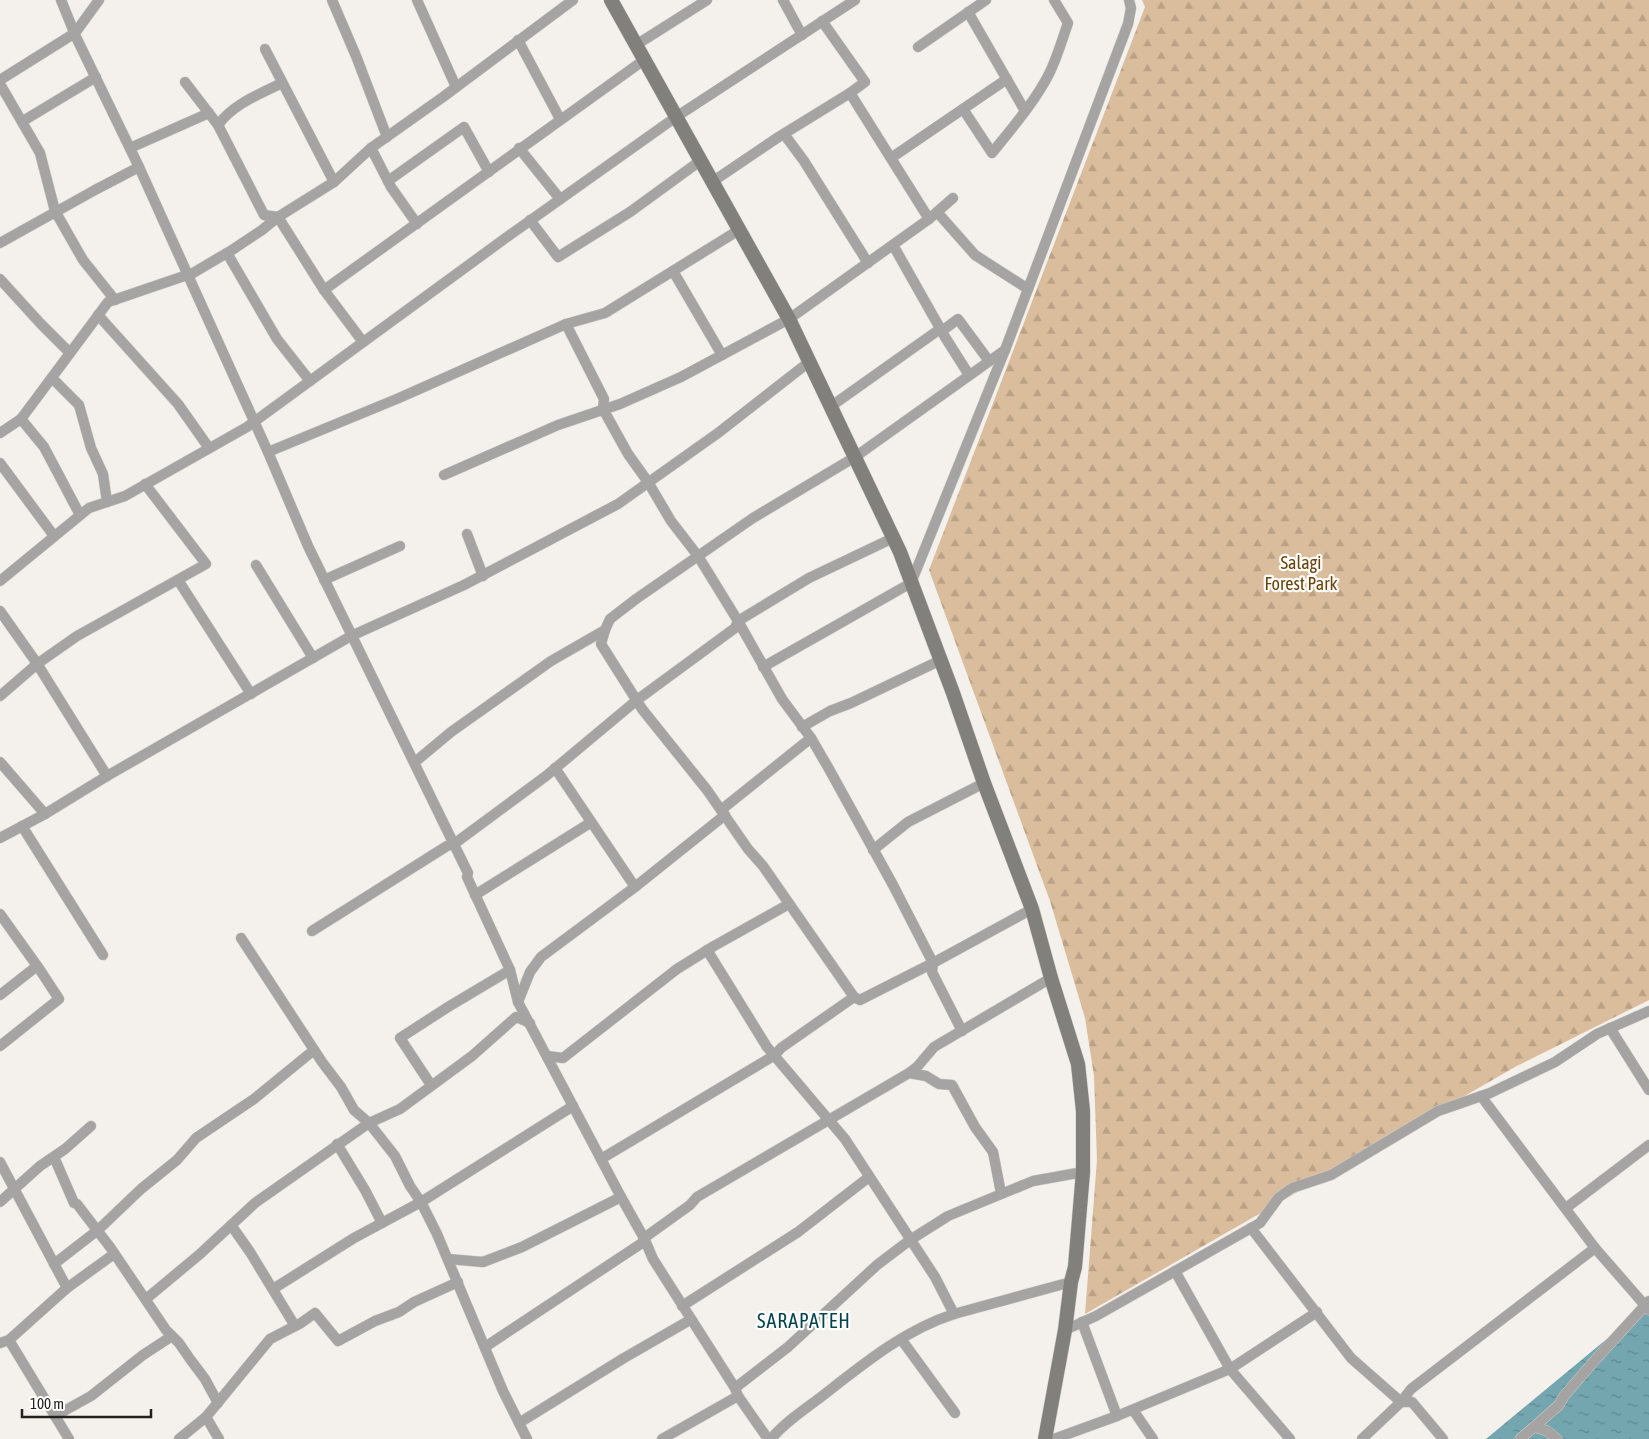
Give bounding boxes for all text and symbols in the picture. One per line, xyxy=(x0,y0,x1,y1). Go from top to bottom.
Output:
park label: Salagi Forest Park xyxy=(1265,552,1338,594)
district label: SARAPATEH xyxy=(757,1309,851,1332)
scale bar xyxy=(22,1386,151,1418)
text: 100 m xyxy=(30,1395,64,1412)

